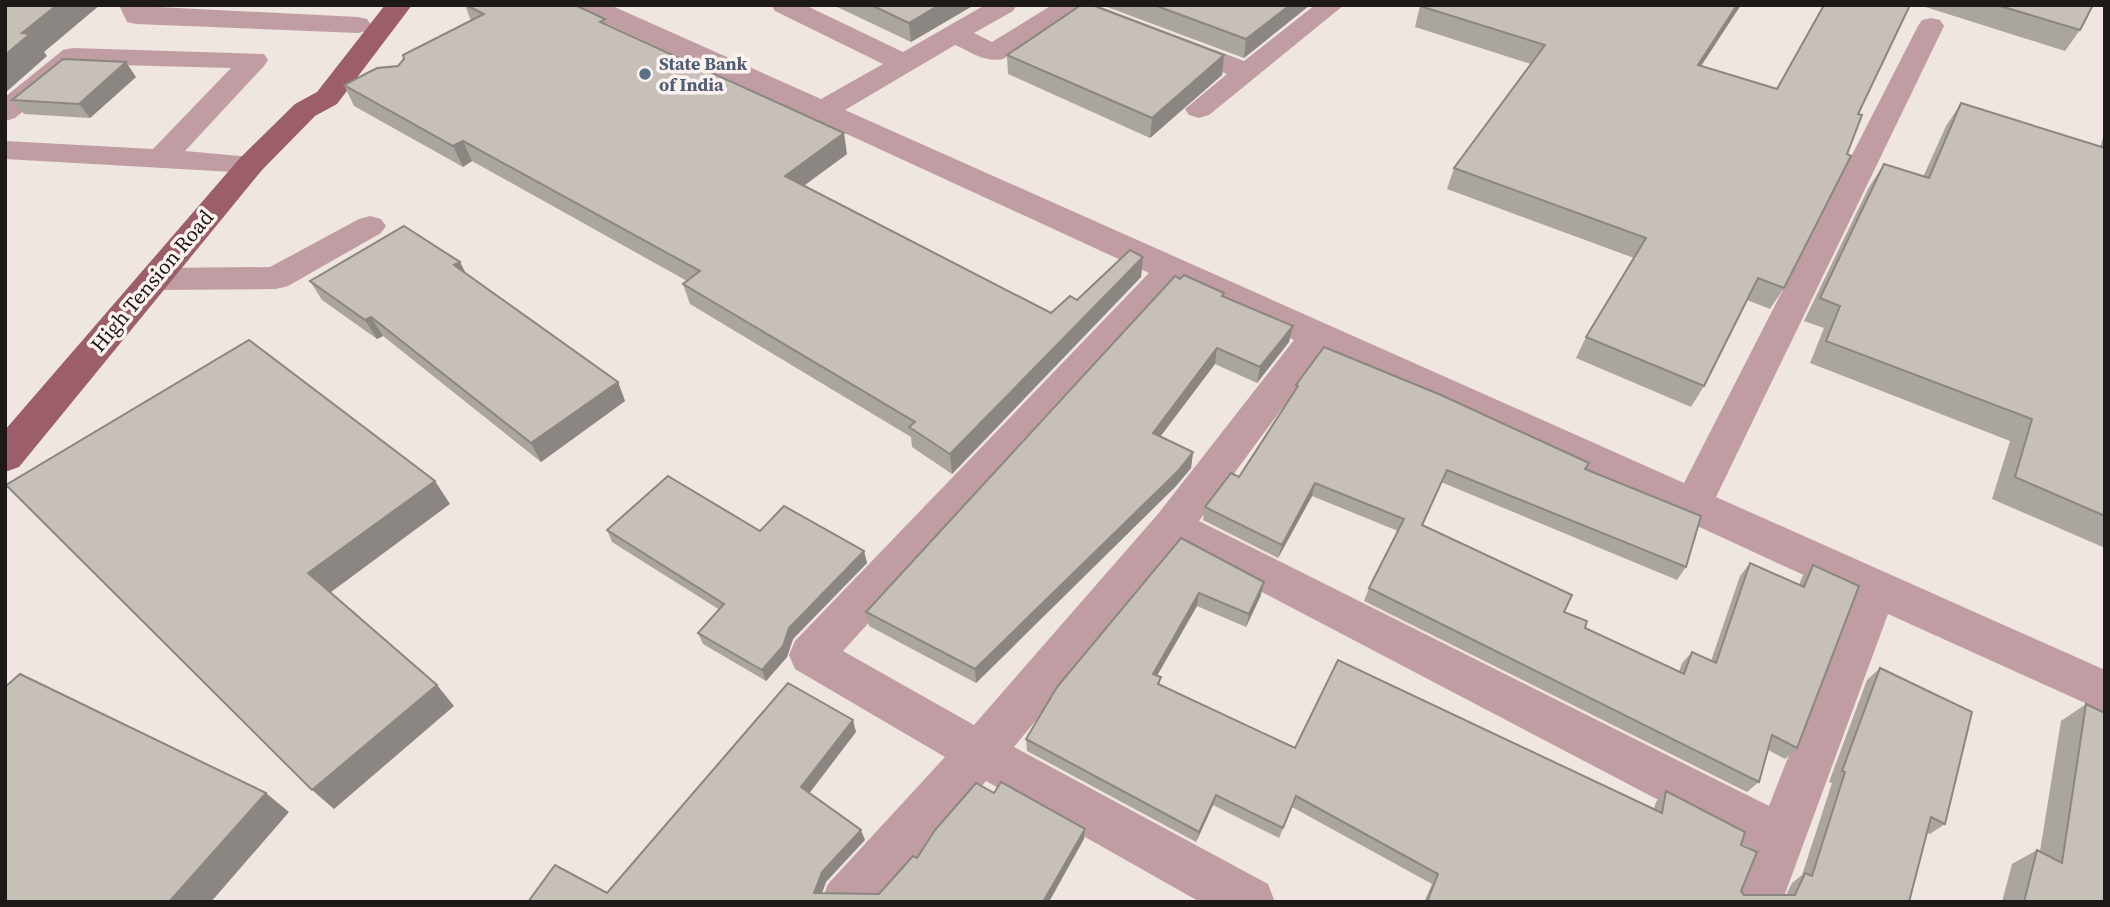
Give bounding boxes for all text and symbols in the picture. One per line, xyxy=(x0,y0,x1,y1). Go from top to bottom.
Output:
place label: State Bank of India xyxy=(659,51,748,97)
marker: State Bank of India xyxy=(637,66,653,82)
street label: High Tension Road xyxy=(84,203,220,358)

